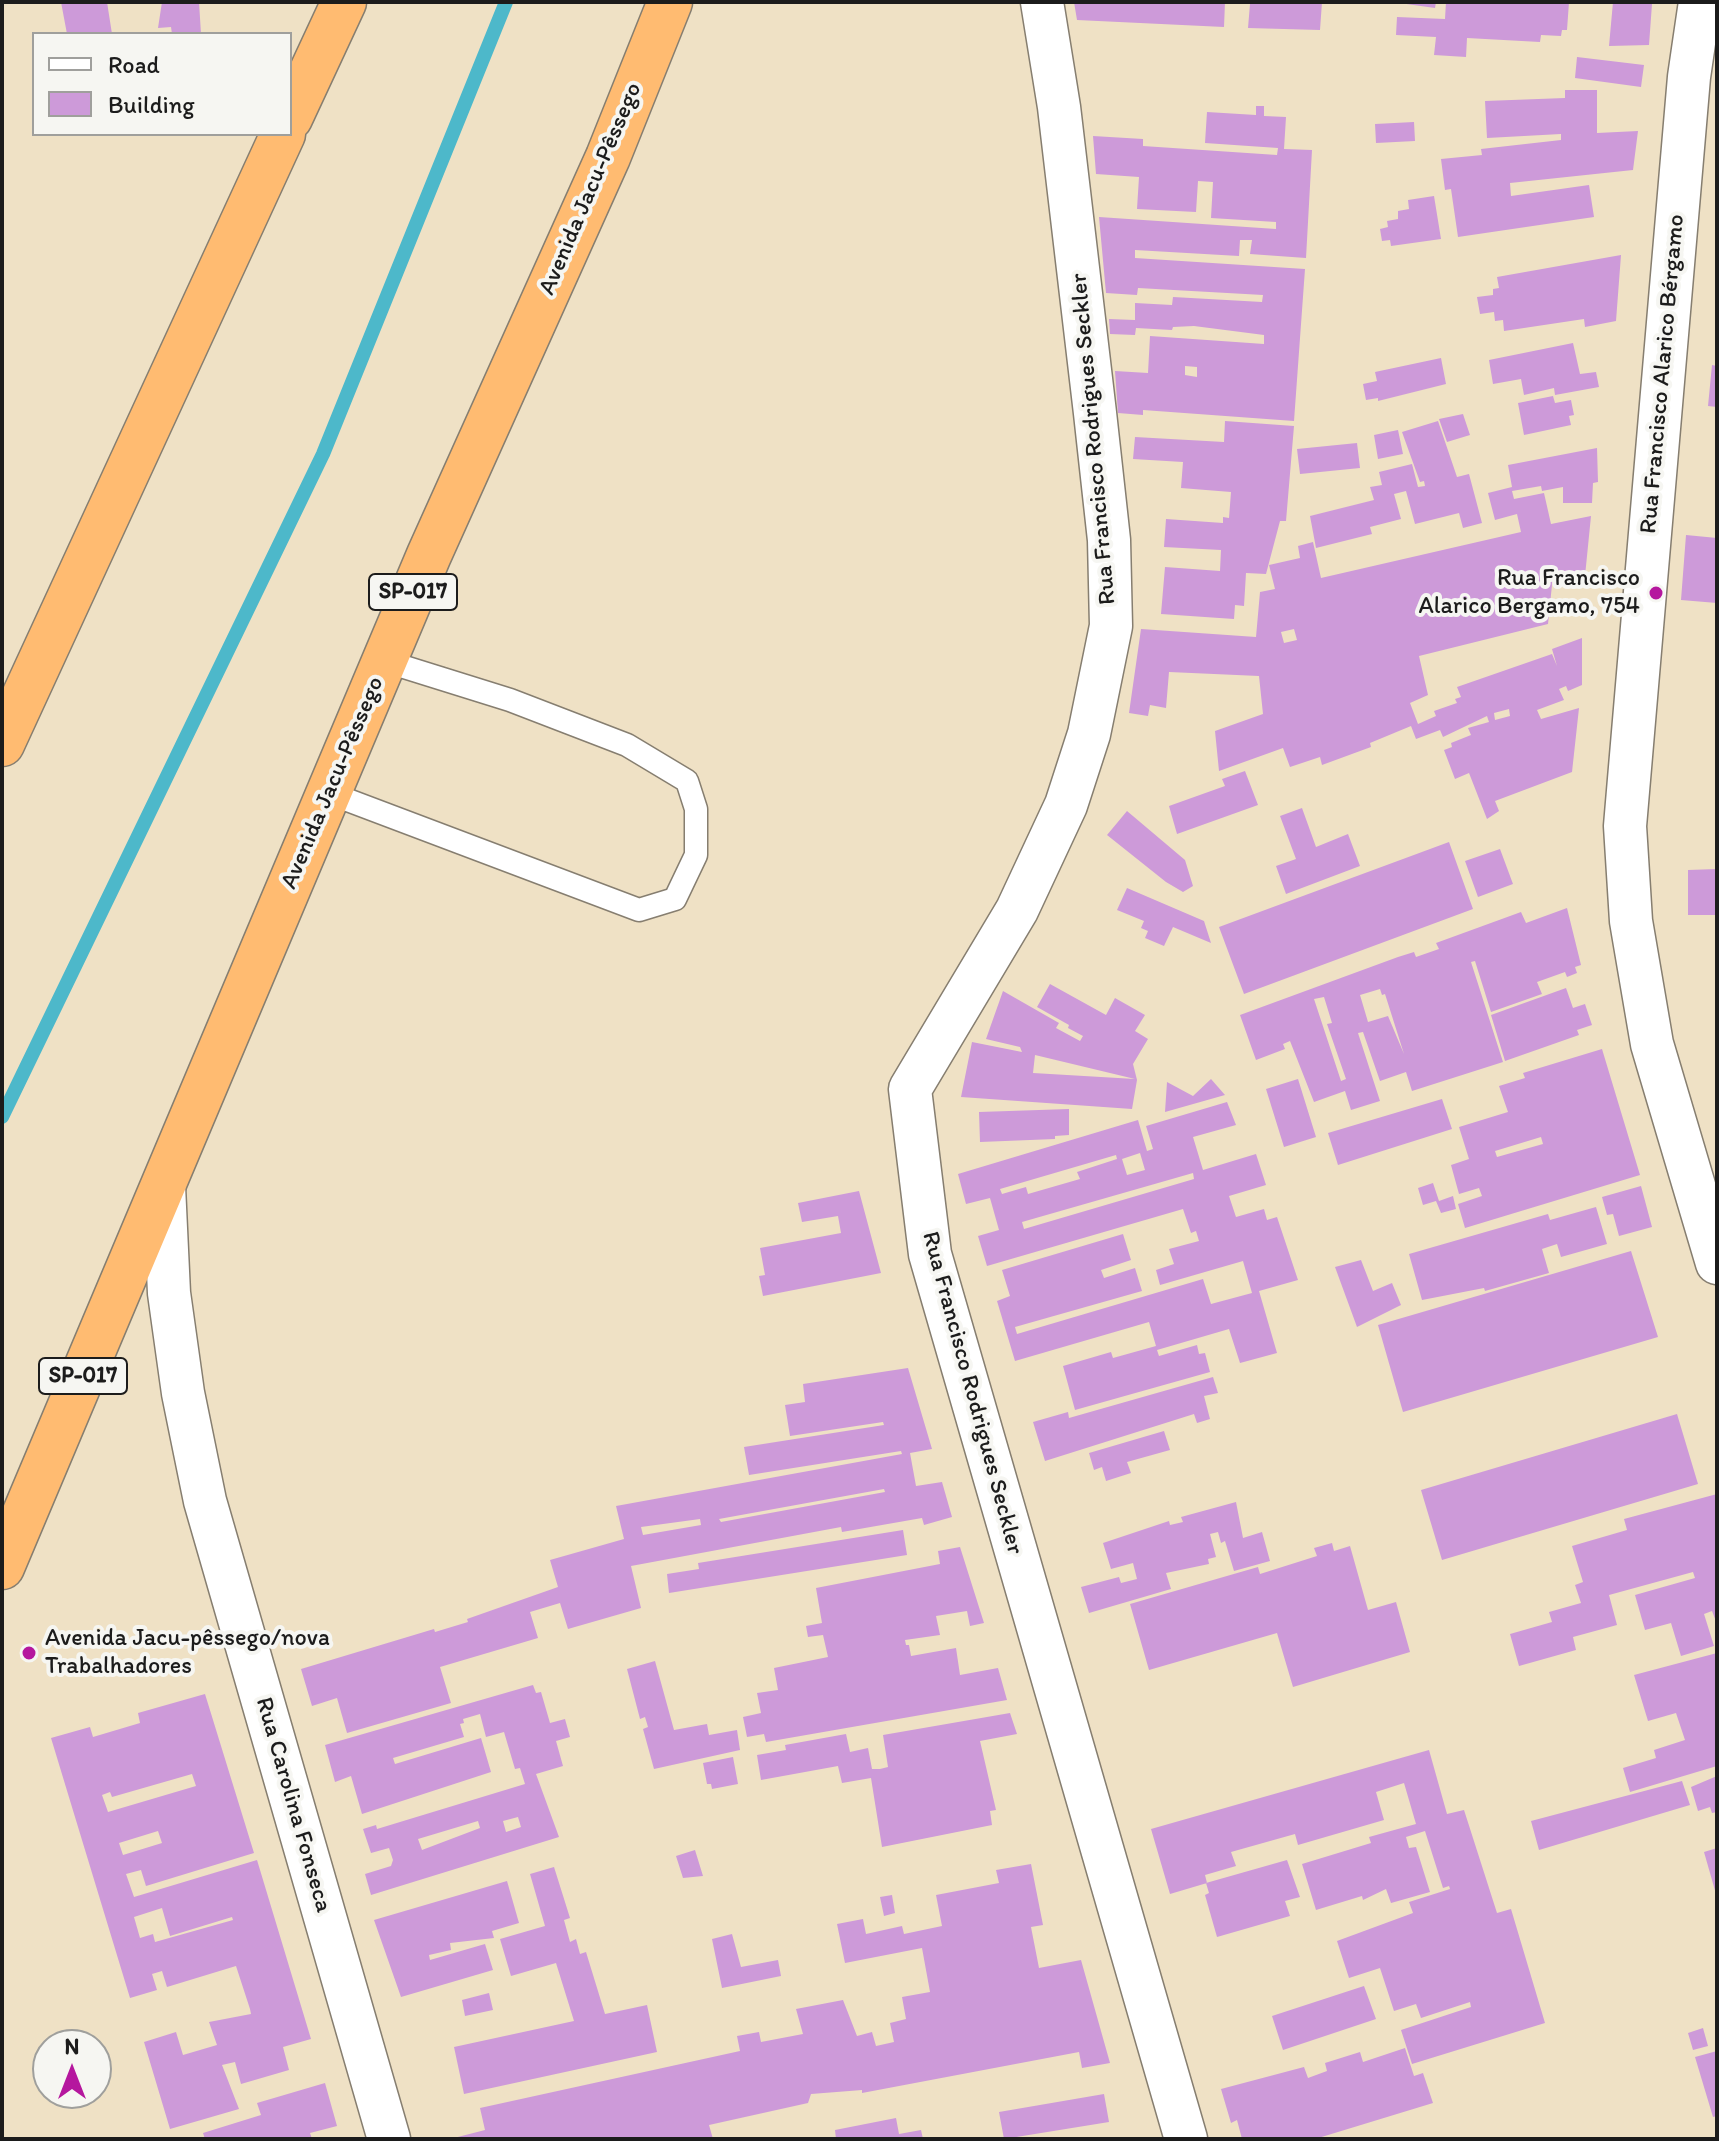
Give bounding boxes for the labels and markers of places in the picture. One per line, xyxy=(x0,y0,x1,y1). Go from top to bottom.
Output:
place label: Rua Francisco Alarico Bergamo, 754 xyxy=(1418,565,1640,621)
marker: Rua Francisco Alarico Bergamo, 754 xyxy=(1647,584,1665,602)
place label: Avenida Jacu-pêssego/nova Trabalhadores xyxy=(45,1625,330,1681)
marker: Avenida Jacu-pêssego/nova Trabalhadores xyxy=(20,1644,38,1662)

